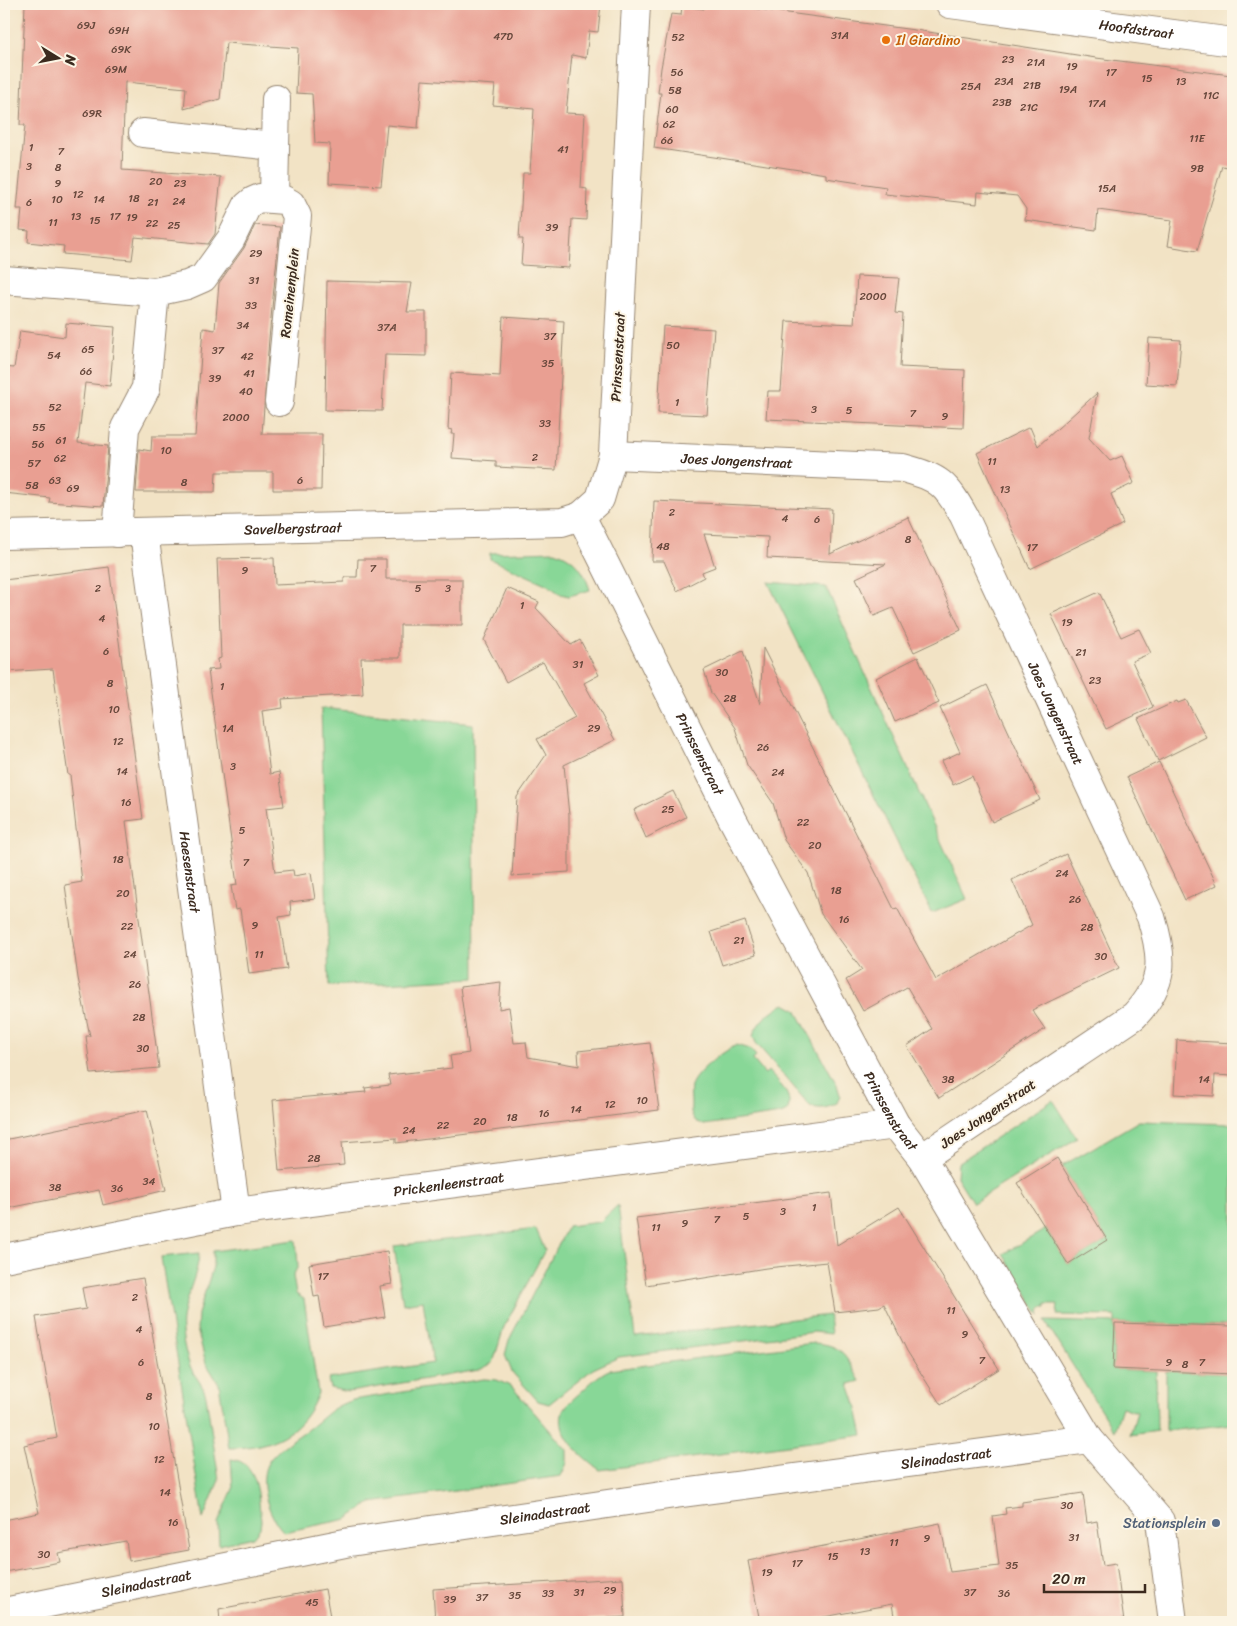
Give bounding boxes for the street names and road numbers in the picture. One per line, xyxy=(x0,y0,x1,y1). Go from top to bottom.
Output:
street label: Hoofdstraat xyxy=(1097,12,1177,47)
street label: Romeinenplein xyxy=(273,247,307,339)
street label: Prinssenstraat xyxy=(603,310,633,403)
street label: Joes Jongenstraat xyxy=(679,446,793,476)
street label: Savelbergstraat xyxy=(244,515,344,542)
street label: Joes Jongenstraat xyxy=(1021,656,1091,769)
street label: Prinssenstraat xyxy=(669,708,732,801)
street label: Haesenstraat xyxy=(172,829,208,916)
street label: Prinssenstraat xyxy=(857,1066,925,1158)
street label: Joes Jongenstraat xyxy=(934,1072,1041,1156)
street label: Prickenleenstraat xyxy=(392,1164,505,1204)
street label: Sleinadastraat xyxy=(899,1440,993,1476)
street label: Sleinadastraat xyxy=(498,1494,592,1532)
street label: Sleinadastraat xyxy=(99,1562,193,1605)

